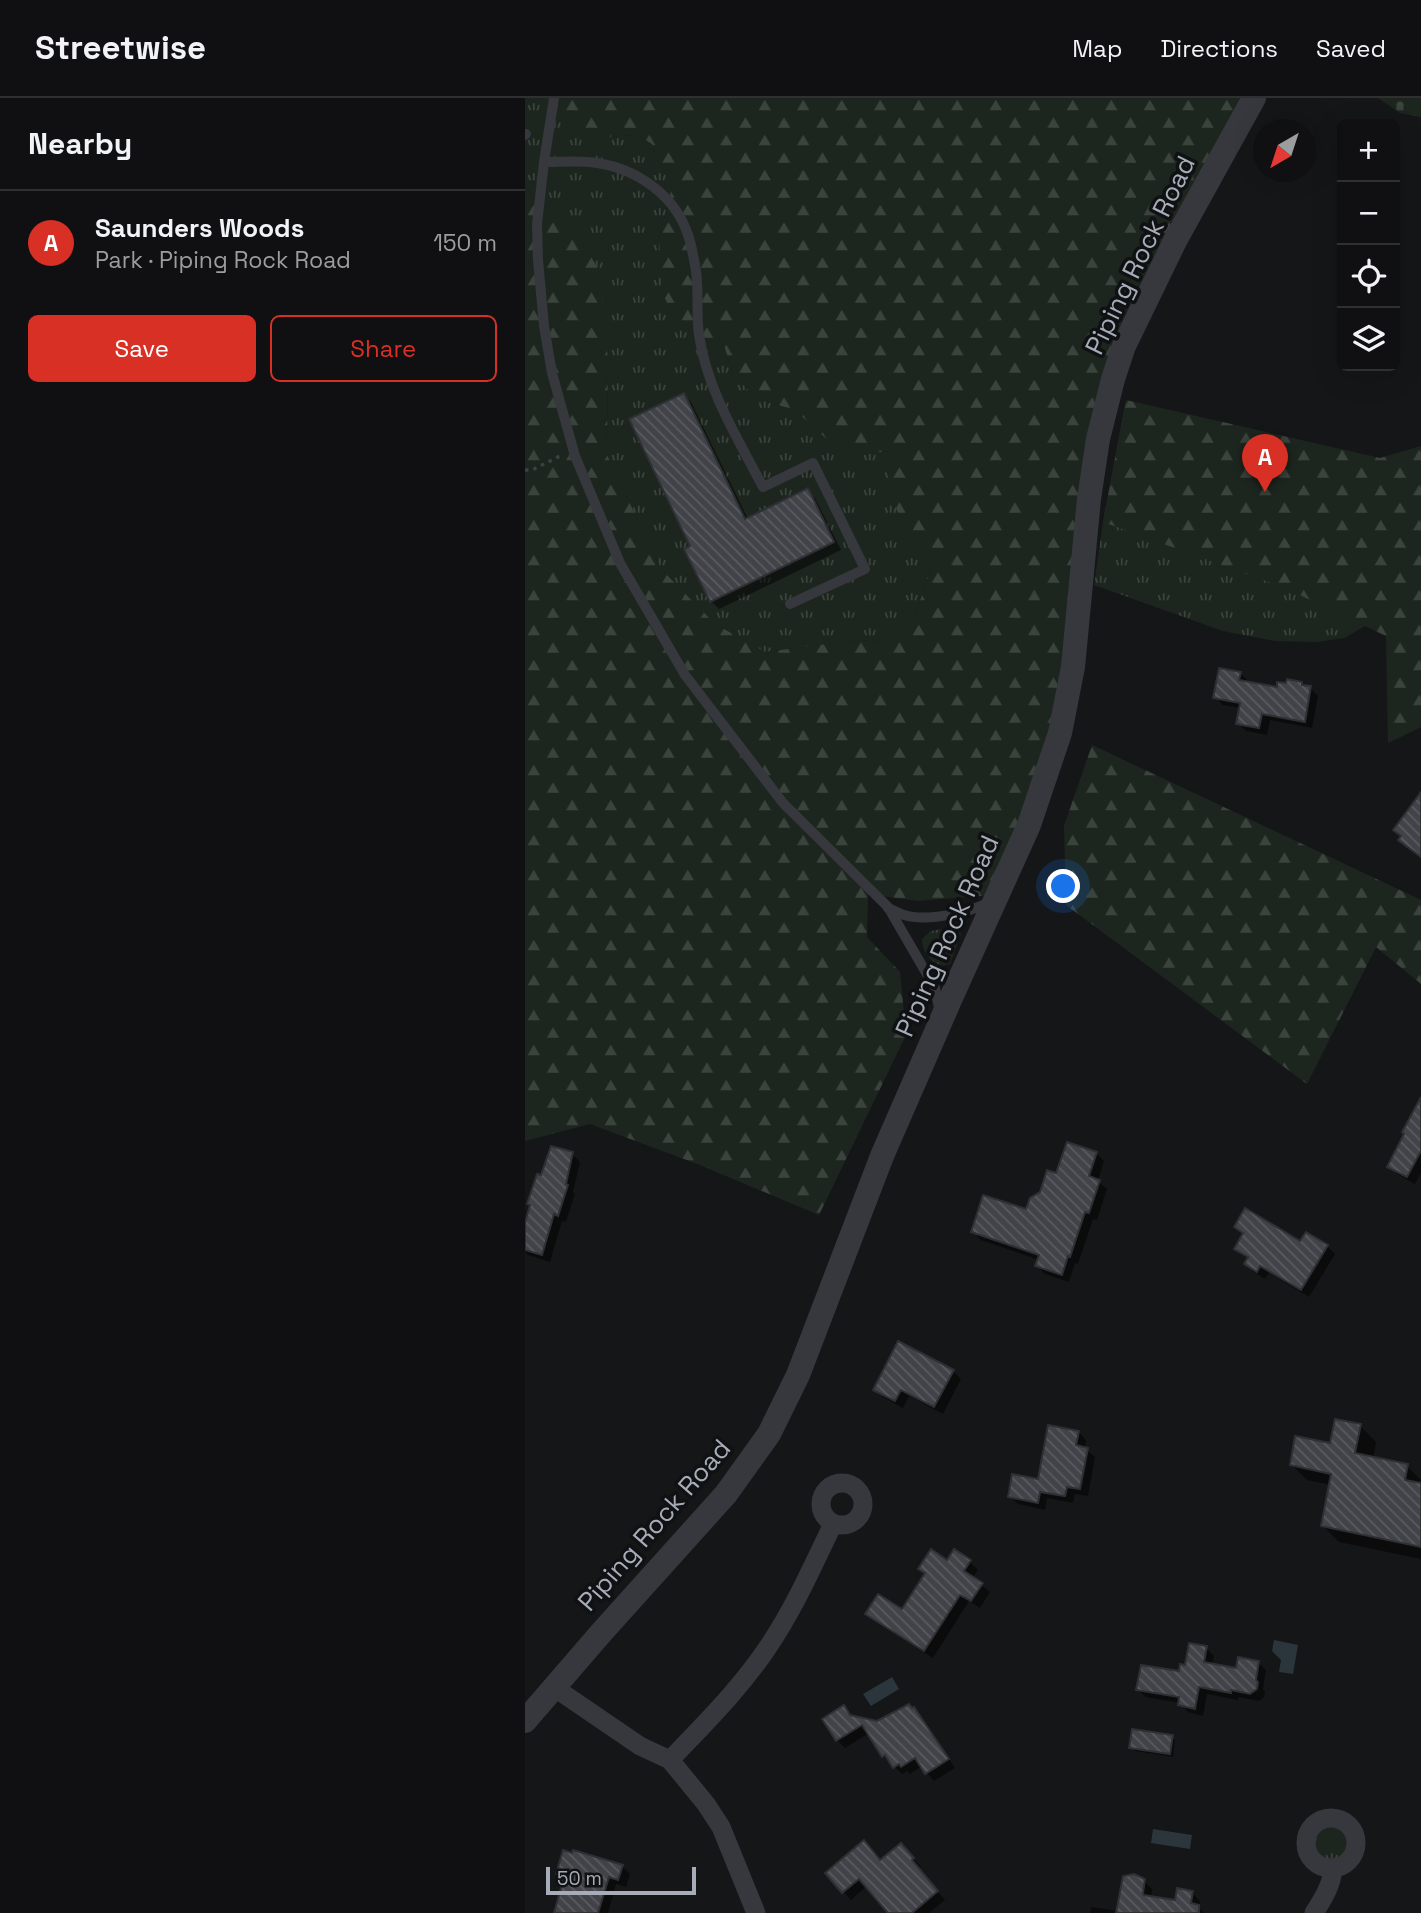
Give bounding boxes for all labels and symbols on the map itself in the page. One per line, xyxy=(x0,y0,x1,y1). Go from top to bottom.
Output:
north arrow xyxy=(1253,119,1316,182)
street label: Piping Rock Road xyxy=(1077,150,1203,360)
pin: A xyxy=(1242,434,1288,492)
street label: Piping Rock Road xyxy=(887,830,1007,1042)
your location xyxy=(1046,869,1080,903)
street label: Piping Rock Road xyxy=(570,1432,738,1618)
scale bar xyxy=(546,1864,697,1896)

